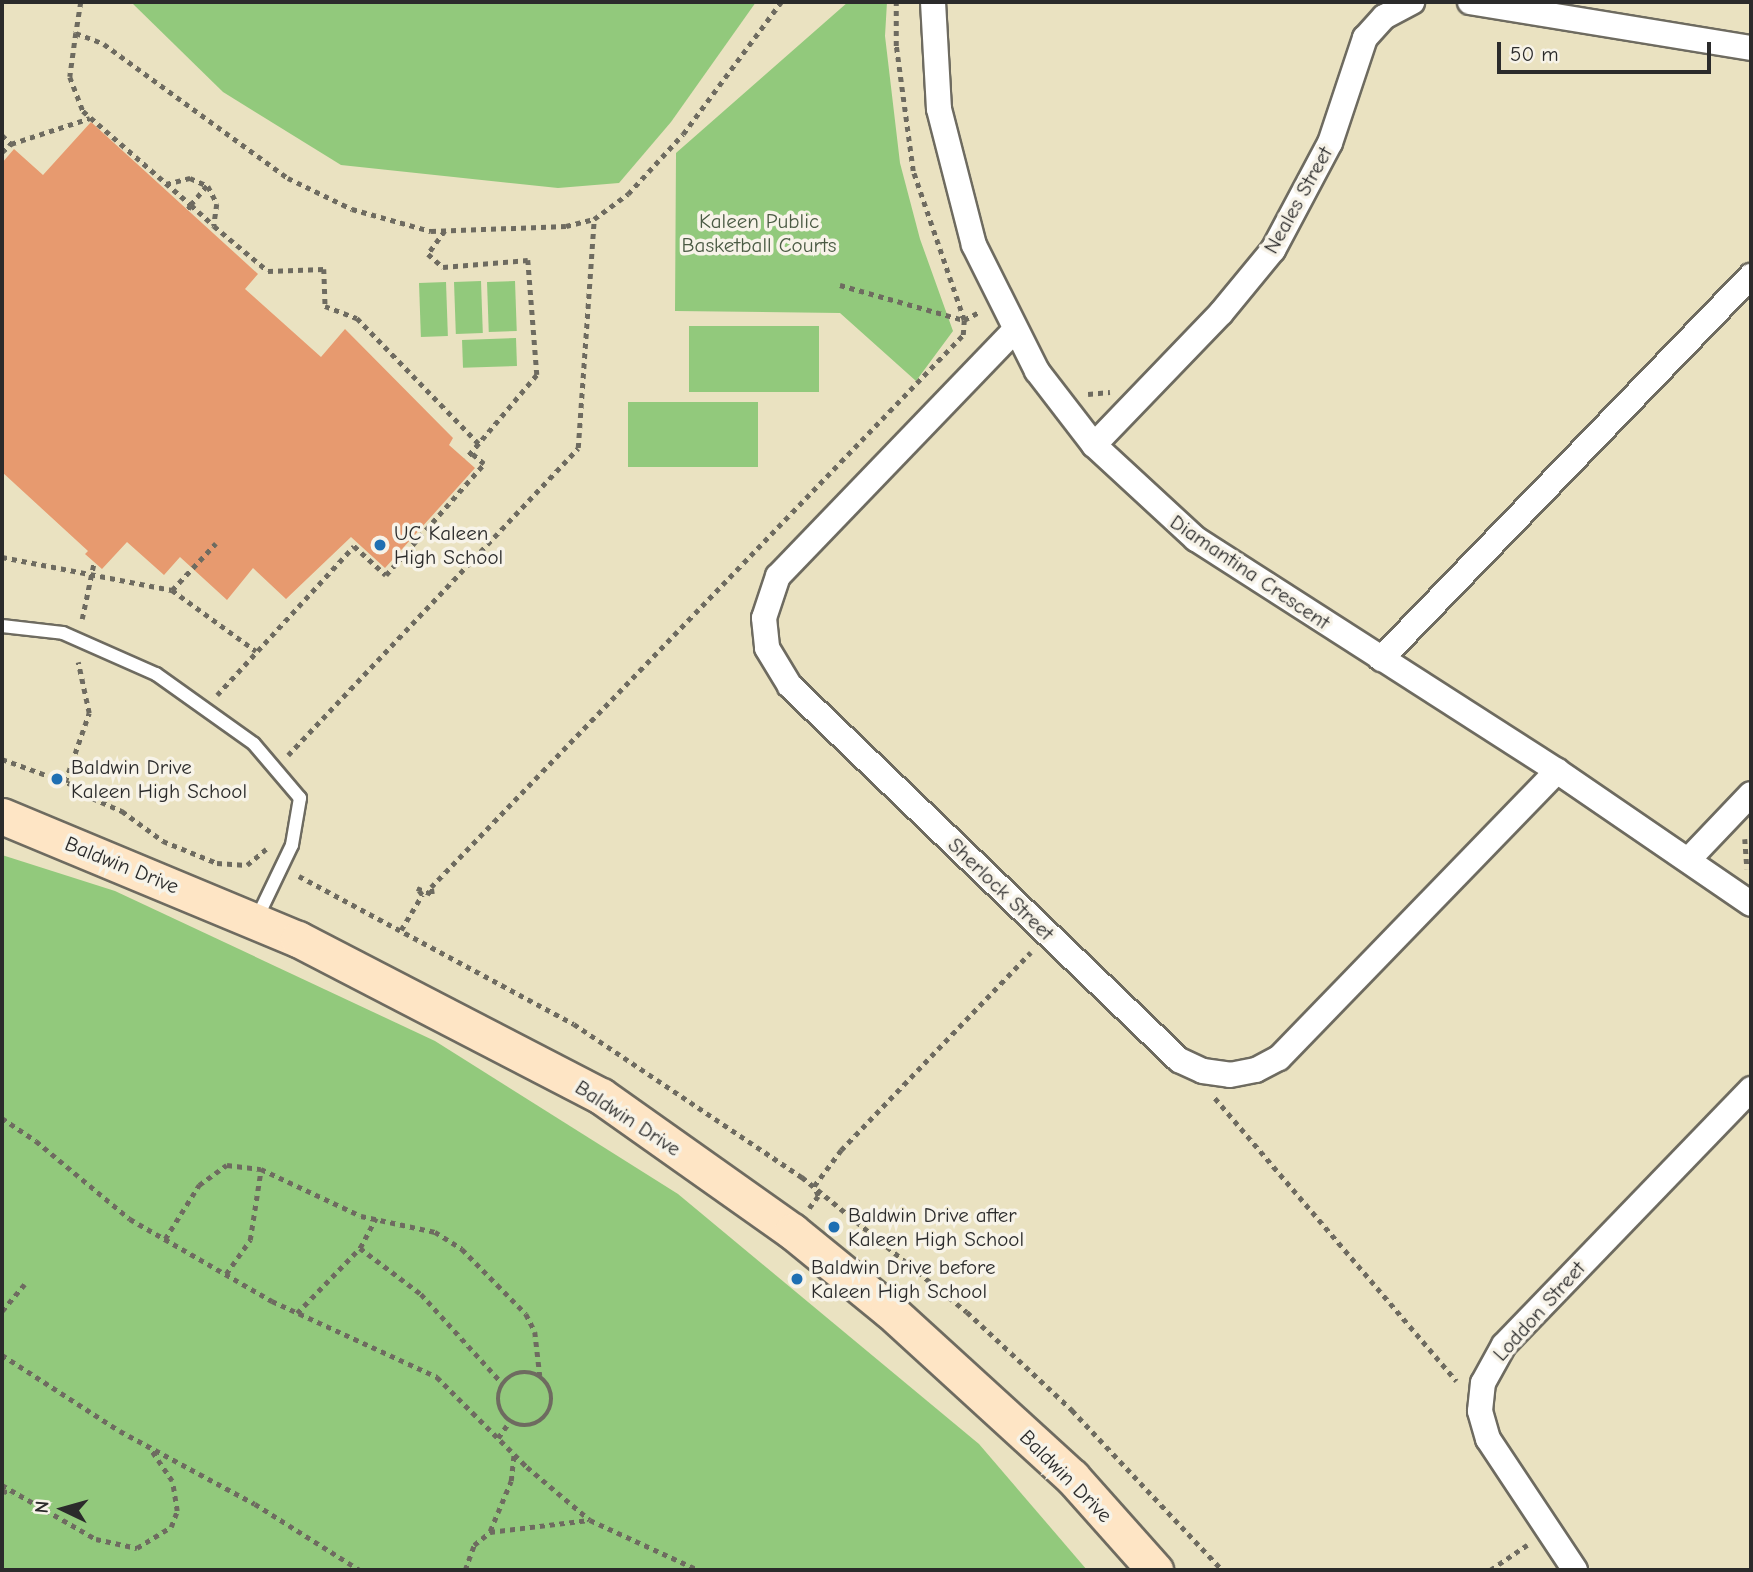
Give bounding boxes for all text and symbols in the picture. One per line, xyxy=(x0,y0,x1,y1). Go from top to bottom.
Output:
scale bar xyxy=(1501,28,1714,72)
text: 50 m xyxy=(1510,42,1559,66)
street label: Neales Street xyxy=(1258,142,1338,258)
park label: Kaleen Public Basketball Courts xyxy=(682,208,836,258)
street label: Diamantina Crescent xyxy=(1165,509,1335,635)
place label: UC Kaleen High School xyxy=(394,520,503,570)
marker: UC Kaleen High School xyxy=(372,537,388,553)
place label: Baldwin Drive Kaleen High School xyxy=(71,754,247,804)
marker: Baldwin Drive Kaleen High School xyxy=(49,771,65,787)
street label: Baldwin Drive xyxy=(61,831,183,899)
street label: Sherlock Street xyxy=(943,832,1059,946)
street label: Baldwin Drive xyxy=(571,1075,685,1161)
place label: Baldwin Drive after Kaleen High School xyxy=(848,1202,1024,1252)
marker: Baldwin Drive after Kaleen High School xyxy=(826,1219,842,1235)
place label: Baldwin Drive before Kaleen High School xyxy=(811,1254,996,1304)
street label: Loddon Street xyxy=(1488,1256,1590,1366)
marker: Baldwin Drive before Kaleen High School xyxy=(789,1271,805,1287)
street label: Baldwin Drive xyxy=(1014,1424,1118,1528)
north arrow xyxy=(28,1474,98,1544)
text: N xyxy=(31,1500,54,1514)

